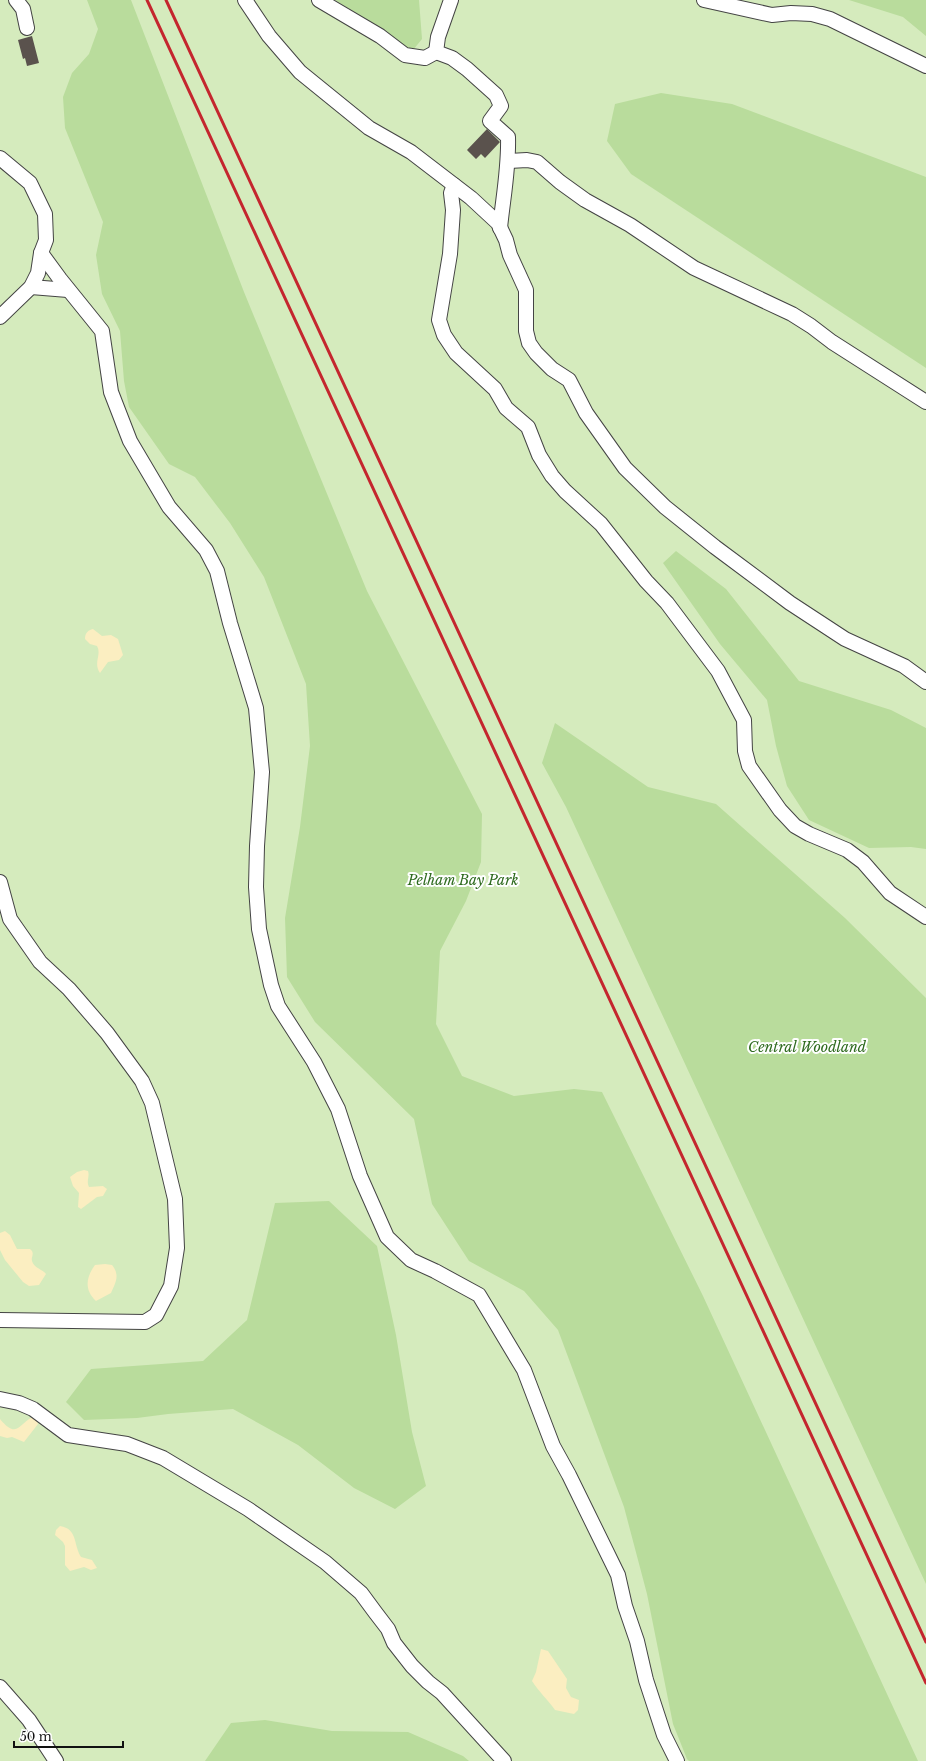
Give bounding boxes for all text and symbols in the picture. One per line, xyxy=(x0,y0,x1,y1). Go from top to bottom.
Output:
park label: Pelham Bay Park xyxy=(406,871,519,889)
park label: Central Woodland xyxy=(748,1038,867,1056)
scale bar xyxy=(14,1723,123,1749)
text: 50 m xyxy=(20,1729,52,1744)

